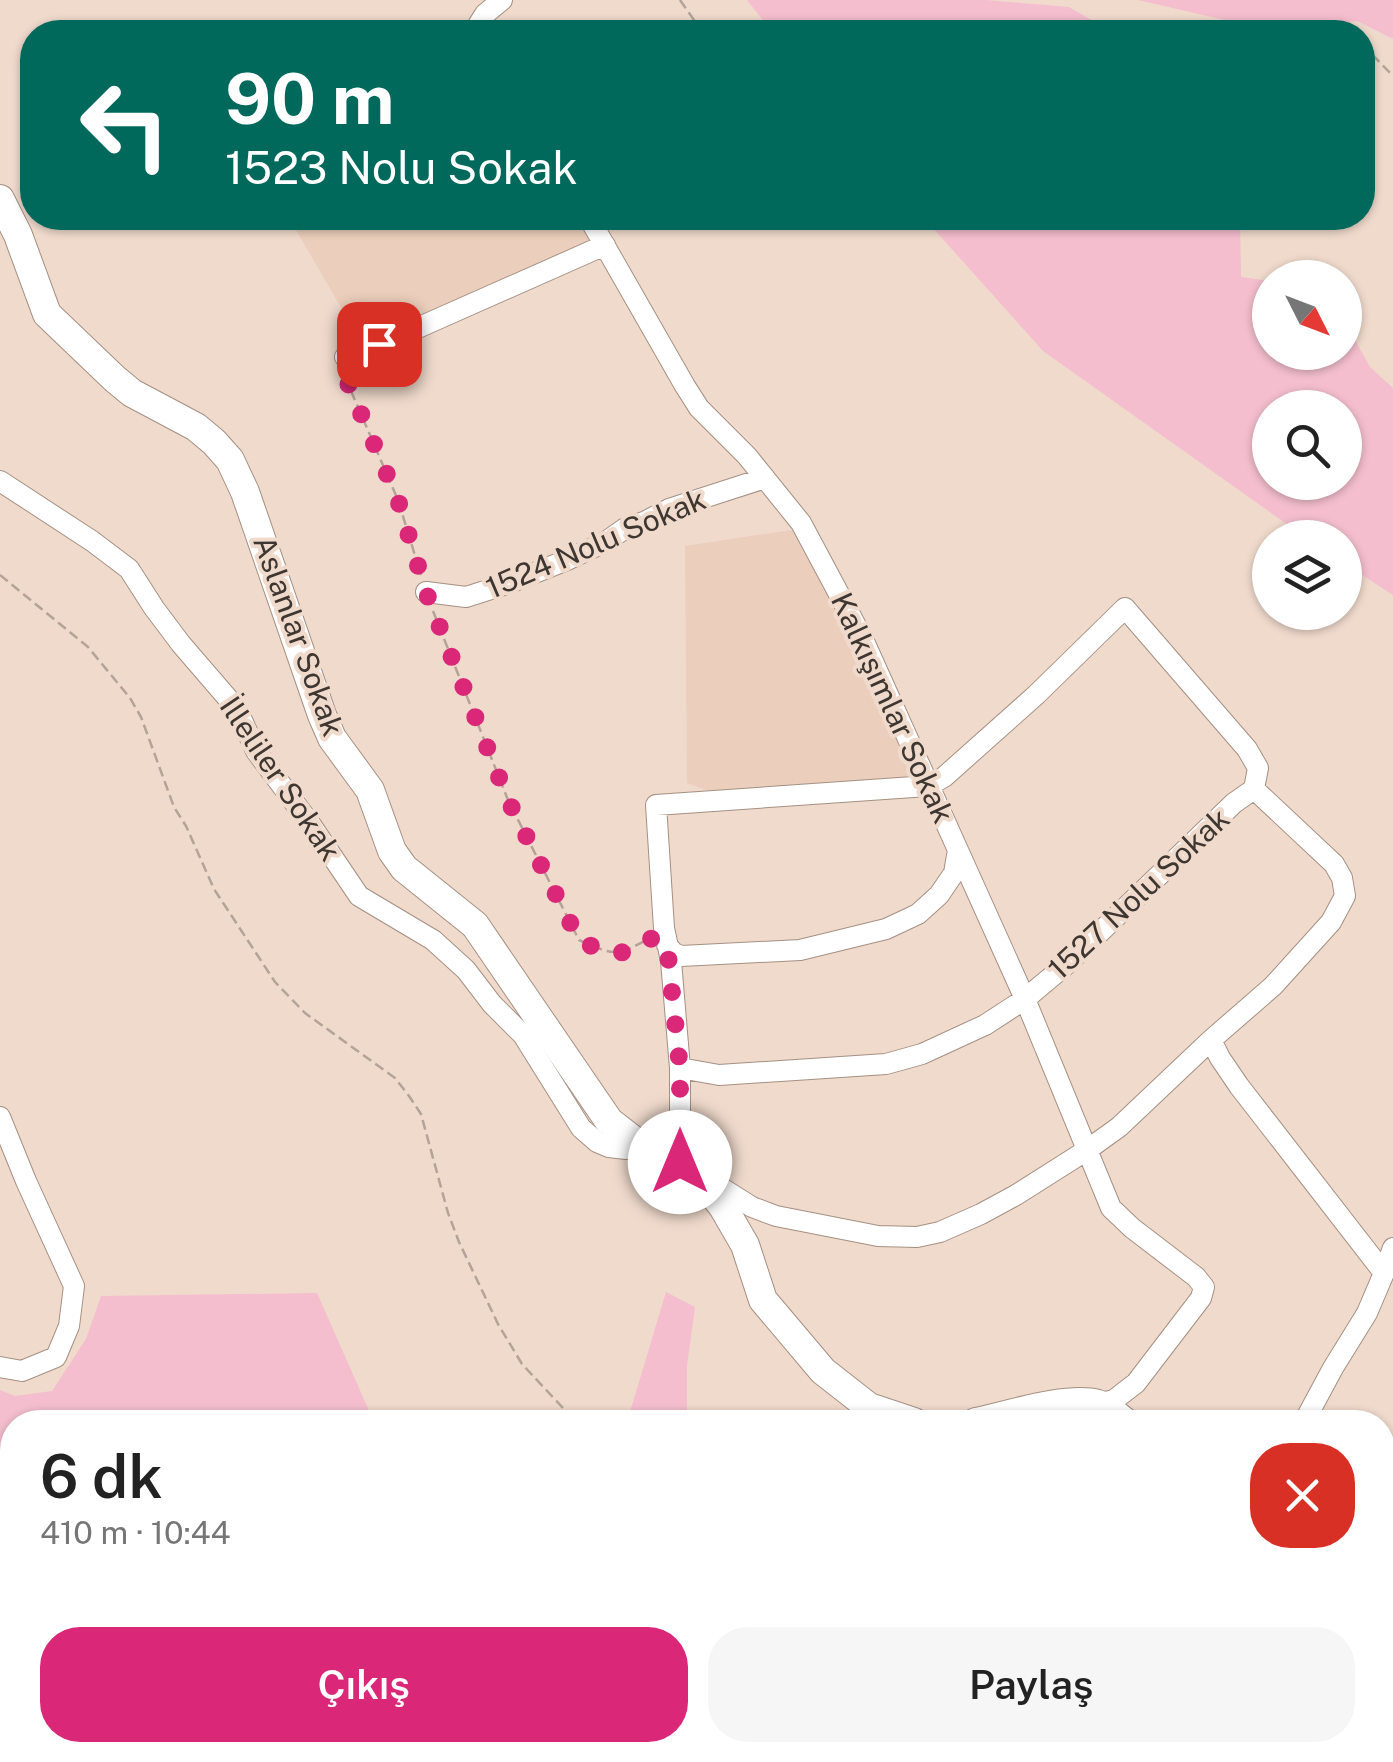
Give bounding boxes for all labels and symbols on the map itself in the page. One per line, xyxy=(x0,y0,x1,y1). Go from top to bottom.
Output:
north arrow xyxy=(1252,260,1362,370)
pin xyxy=(337,302,422,387)
street label: 1524 Nolu Sokak xyxy=(480,481,711,606)
street label: Aslanlar Sokak xyxy=(246,531,352,741)
street label: Kalkışımlar Sokak xyxy=(824,587,962,828)
street label: İlleliler Sokak xyxy=(213,690,349,867)
street label: 1527 Nolu Sokak xyxy=(1040,800,1236,986)
position arrow xyxy=(628,1110,732,1214)

